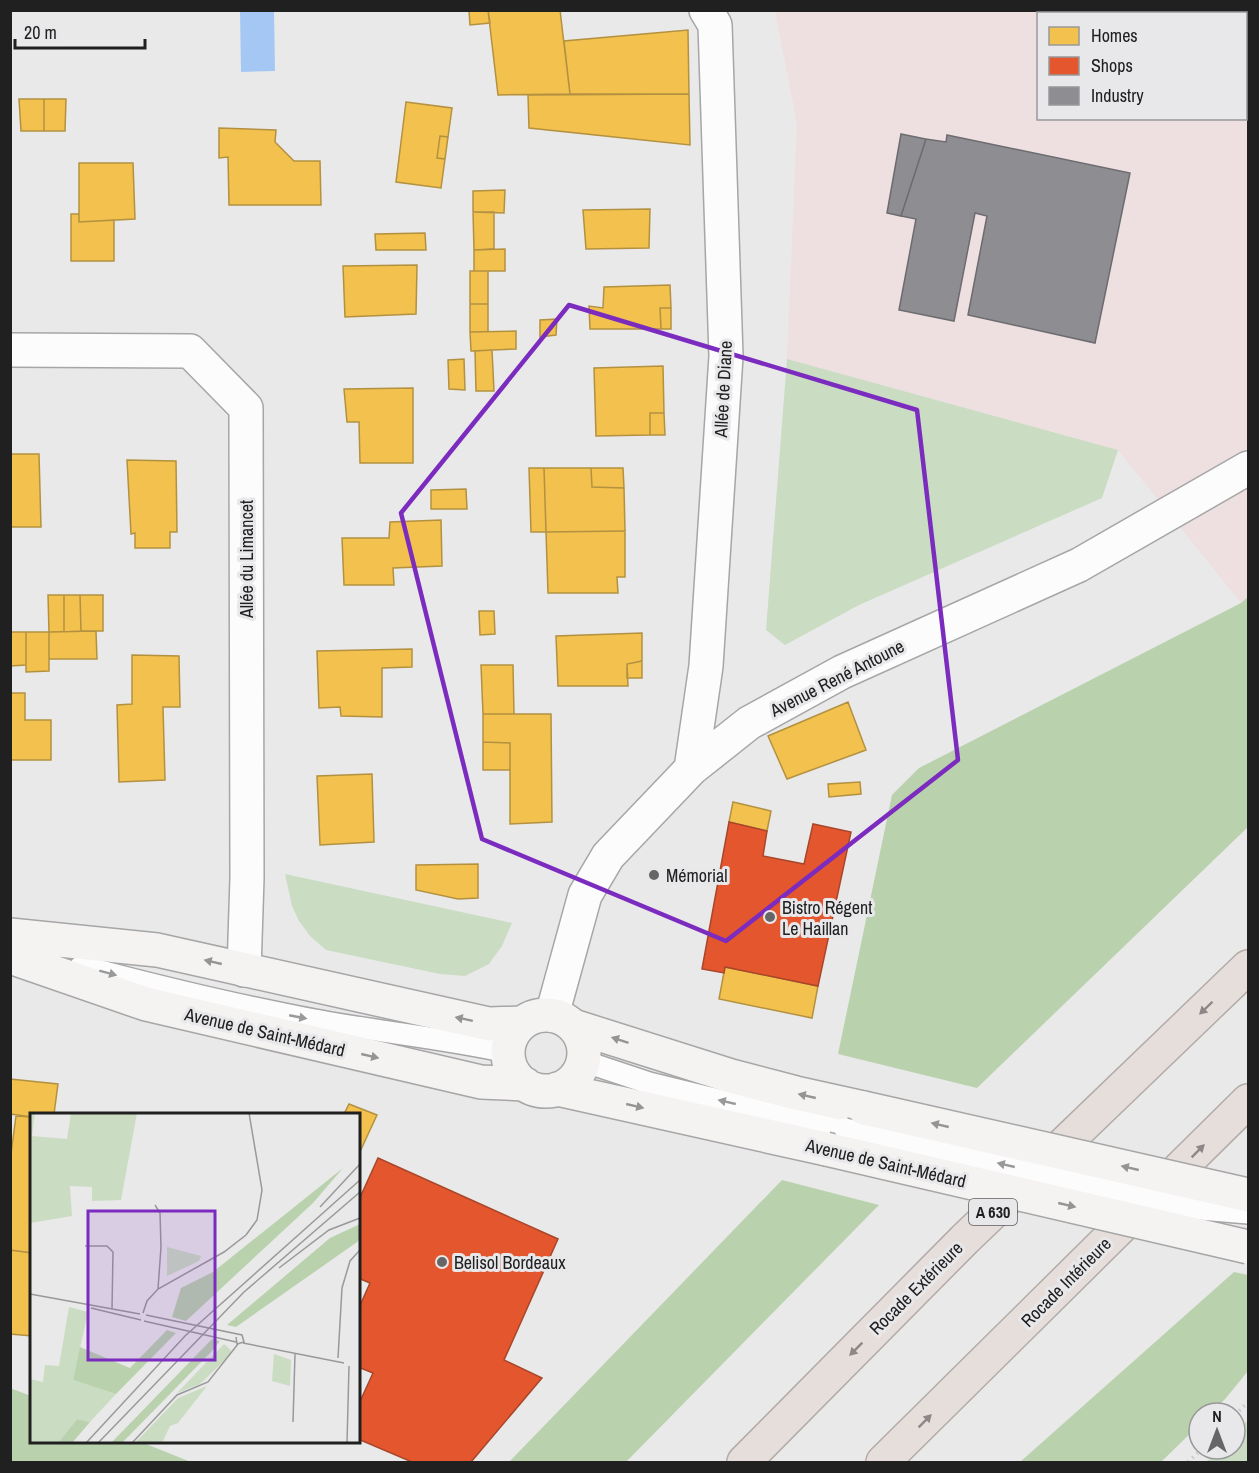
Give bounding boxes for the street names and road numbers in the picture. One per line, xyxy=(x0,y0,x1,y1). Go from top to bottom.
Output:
street label: Allée de Diane xyxy=(708,340,738,439)
street label: Allée du Limancet xyxy=(234,500,259,619)
street label: Avenue René Antoune xyxy=(765,633,908,723)
street label: Avenue de Saint-Médard xyxy=(181,1001,348,1063)
street label: Avenue de Saint-Médard xyxy=(802,1132,969,1194)
road number: A 630 xyxy=(969,1199,1017,1225)
street label: Rocade Intérieure xyxy=(1015,1231,1117,1333)
street label: Rocade Extérieure xyxy=(864,1236,968,1340)

